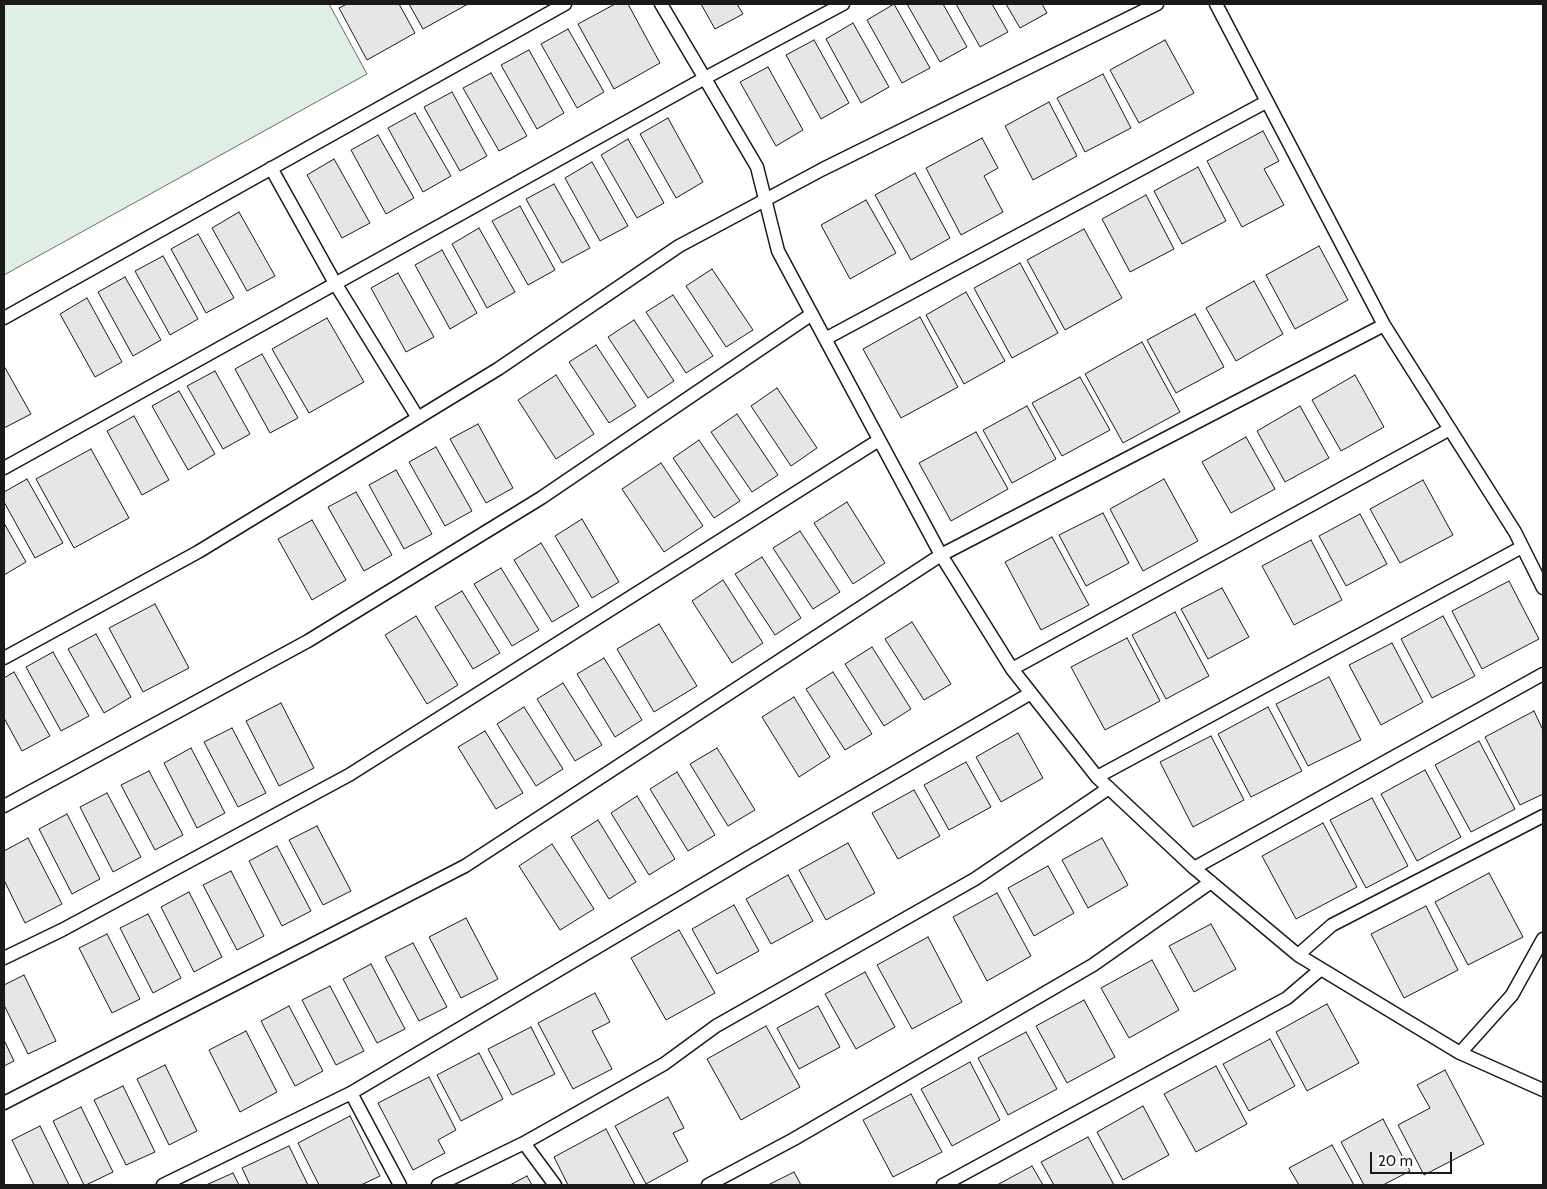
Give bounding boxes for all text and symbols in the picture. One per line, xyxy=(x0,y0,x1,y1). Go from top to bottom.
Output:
scale bar xyxy=(1372,1142,1454,1174)
text: 20 m xyxy=(1378,1152,1413,1170)

